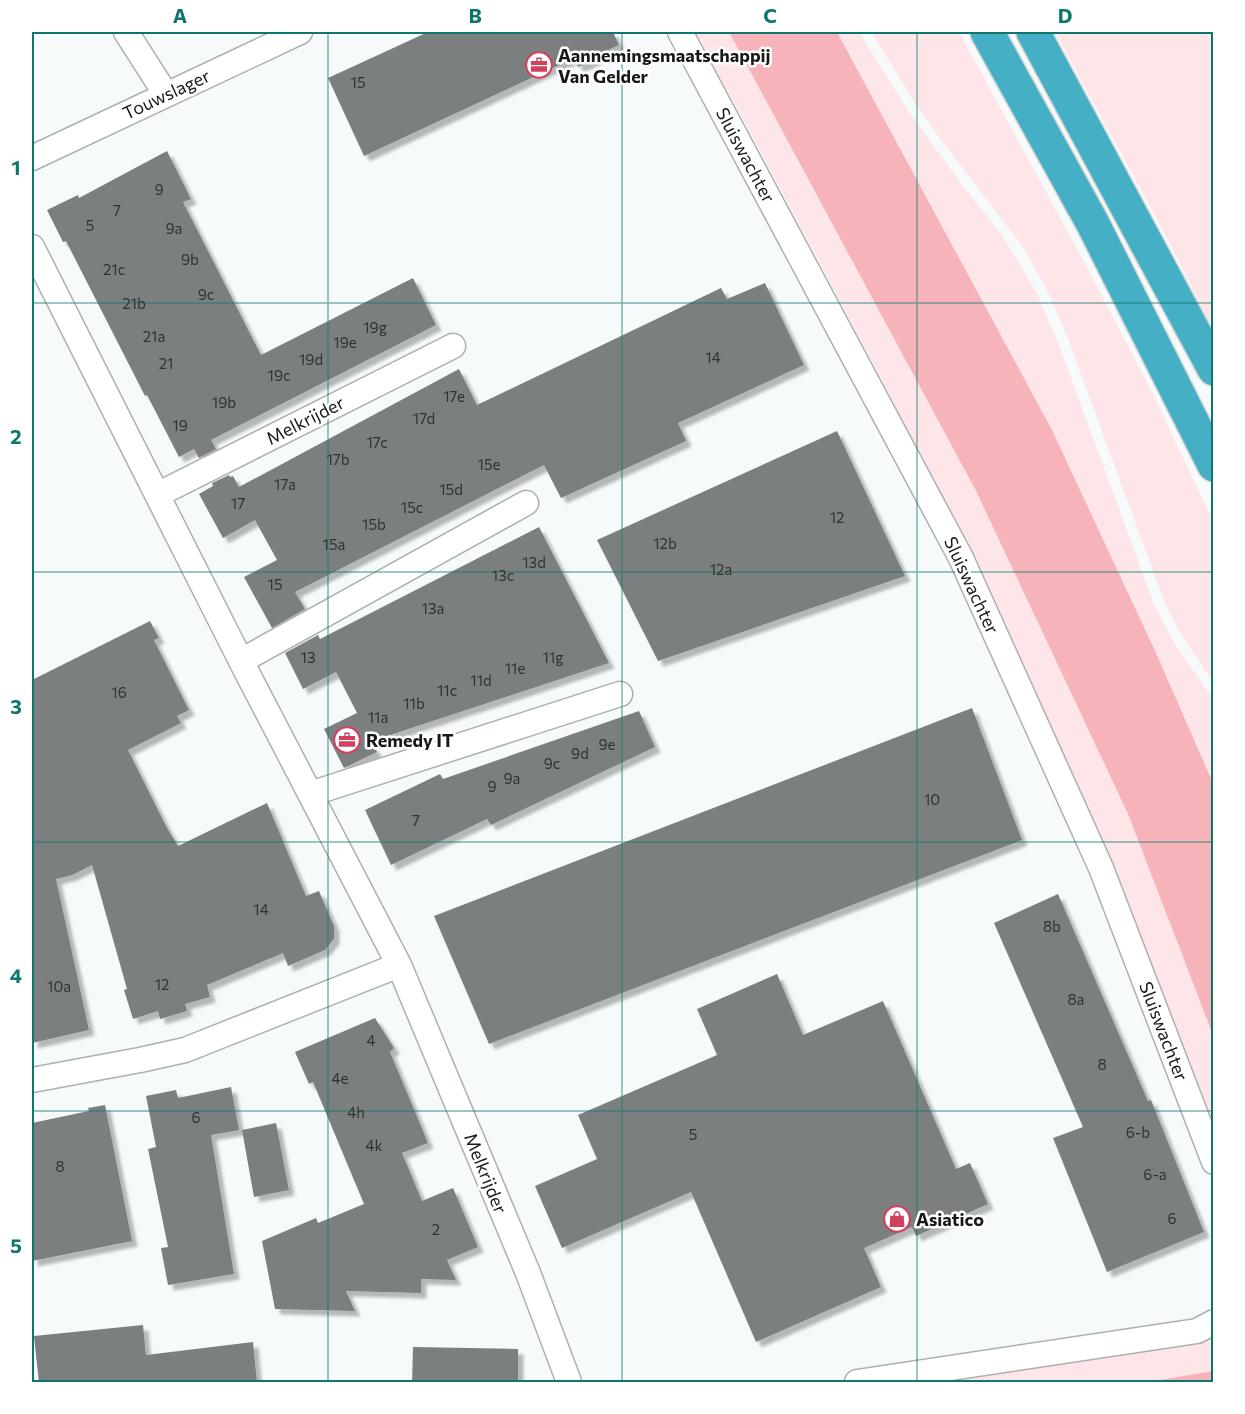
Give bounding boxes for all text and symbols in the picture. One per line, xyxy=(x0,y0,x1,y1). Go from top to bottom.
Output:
text: A xyxy=(173,3,187,27)
text: B xyxy=(468,3,482,27)
text: C xyxy=(763,3,777,27)
text: D xyxy=(1058,3,1072,27)
place label: Aannemingsmaatschappij Van Gelder xyxy=(558,44,771,87)
office icon: Aannemingsmaatschappij Van Gelder xyxy=(524,50,554,80)
street label: Touwslager xyxy=(119,64,213,124)
house number: 15 xyxy=(350,73,366,91)
street label: Sluiswachter xyxy=(712,104,780,206)
text: 1 xyxy=(11,155,21,179)
house number: 9 xyxy=(154,180,164,198)
house number: 7 xyxy=(113,201,121,219)
house number: 5 xyxy=(86,216,94,234)
house number: 9a xyxy=(166,219,182,237)
house number: 9b xyxy=(181,250,199,268)
house number: 21c xyxy=(103,260,125,278)
house number: 9c xyxy=(198,285,214,303)
house number: 21b xyxy=(122,294,146,312)
house number: 19g xyxy=(363,318,387,336)
house number: 21a xyxy=(143,327,165,345)
house number: 19e xyxy=(333,333,357,351)
house number: 14 xyxy=(705,348,721,366)
house number: 19d xyxy=(299,350,323,368)
house number: 21 xyxy=(159,354,173,372)
house number: 19c xyxy=(268,366,290,384)
house number: 17e xyxy=(443,387,465,405)
street label: Melkrijder xyxy=(262,391,348,449)
house number: 19b xyxy=(212,393,236,411)
house number: 17d xyxy=(413,409,435,427)
house number: 19 xyxy=(172,416,188,434)
text: 2 xyxy=(10,424,22,448)
house number: 17c xyxy=(366,433,388,451)
house number: 17b xyxy=(326,450,350,468)
house number: 15e xyxy=(478,455,501,473)
house number: 17a xyxy=(274,475,296,493)
house number: 15d xyxy=(439,480,463,498)
house number: 17 xyxy=(231,494,245,512)
house number: 15c xyxy=(401,498,423,516)
house number: 12 xyxy=(830,508,844,526)
house number: 15b xyxy=(362,515,386,533)
street label: Sluiswachter xyxy=(940,533,1004,637)
house number: 12b xyxy=(653,534,677,552)
house number: 15a xyxy=(323,535,345,553)
house number: 13d xyxy=(522,553,546,571)
house number: 12a xyxy=(710,560,732,578)
house number: 13c xyxy=(492,566,514,584)
house number: 15 xyxy=(267,575,283,593)
house number: 13a xyxy=(422,599,444,617)
house number: 13 xyxy=(301,648,315,666)
house number: 11g xyxy=(543,648,563,666)
house number: 11e xyxy=(505,659,525,677)
house number: 11d xyxy=(470,671,492,689)
house number: 11c xyxy=(437,681,457,699)
house number: 16 xyxy=(111,683,127,701)
text: 3 xyxy=(10,694,22,718)
house number: 11b xyxy=(403,694,425,712)
house number: 11a xyxy=(368,708,388,726)
office icon: Remedy IT xyxy=(332,725,362,755)
place label: Remedy IT xyxy=(366,729,454,751)
house number: 9e xyxy=(598,735,616,753)
house number: 9d xyxy=(571,744,589,762)
house number: 9c xyxy=(544,754,560,772)
house number: 9a xyxy=(504,769,520,787)
house number: 9 xyxy=(487,777,497,795)
house number: 10 xyxy=(924,790,940,808)
house number: 7 xyxy=(412,811,420,829)
house number: 14 xyxy=(253,900,269,918)
house number: 8b xyxy=(1043,917,1061,935)
text: 4 xyxy=(10,963,22,987)
house number: 12 xyxy=(155,975,169,993)
house number: 10a xyxy=(47,977,71,995)
street label: Sluiswachter xyxy=(1135,978,1193,1084)
house number: 8a xyxy=(1068,990,1084,1008)
house number: 4 xyxy=(367,1031,376,1049)
house number: 8 xyxy=(1097,1055,1107,1073)
house number: 4e xyxy=(332,1069,349,1087)
house number: 4h xyxy=(347,1103,365,1121)
house number: 6 xyxy=(191,1108,201,1126)
house number: 6-b xyxy=(1126,1123,1150,1141)
house number: 5 xyxy=(689,1125,697,1143)
street label: Melkrijder xyxy=(460,1130,512,1216)
house number: 4k xyxy=(365,1136,383,1154)
house number: 8 xyxy=(55,1157,65,1175)
house number: 6-a xyxy=(1143,1165,1167,1183)
shop icon: Asiatico xyxy=(882,1204,912,1234)
place label: Asiatico xyxy=(916,1208,984,1230)
house number: 6 xyxy=(1167,1209,1177,1227)
house number: 2 xyxy=(432,1220,440,1238)
text: 5 xyxy=(10,1233,22,1257)

